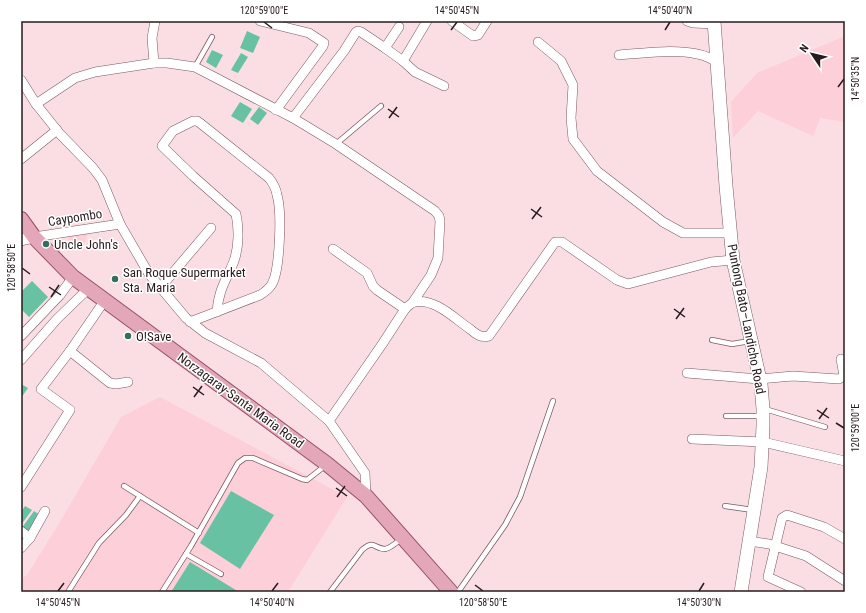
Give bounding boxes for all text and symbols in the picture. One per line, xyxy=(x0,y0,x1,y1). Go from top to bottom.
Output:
text: 120°59'00"E xyxy=(240,5,288,16)
text: 14°50'45"N xyxy=(435,5,479,16)
text: 14°50'40"N xyxy=(648,5,692,16)
north arrow xyxy=(792,34,832,74)
text: N xyxy=(797,42,812,55)
text: 14°50'35"N xyxy=(850,57,861,101)
street label: Caypombo xyxy=(47,206,103,229)
place label: Uncle John's xyxy=(54,237,118,252)
marker: Uncle John's xyxy=(41,239,51,249)
street label: Puntong Bato–Landicho Road xyxy=(725,243,768,396)
text: 120°58'50"E xyxy=(6,244,17,292)
place label: San Roque Supermarket Sta. Maria xyxy=(123,265,246,295)
marker: San Roque Supermarket Sta. Maria xyxy=(110,274,120,284)
place label: O!Save xyxy=(136,329,171,344)
marker: O!Save xyxy=(123,331,133,341)
street label: Norzagaray-Santa Maria Road xyxy=(175,350,307,451)
text: 120°59'00"E xyxy=(850,404,861,452)
text: 14°50'45"N xyxy=(36,597,80,608)
text: 14°50'40"N xyxy=(250,597,294,608)
text: 120°58'50"E xyxy=(459,597,507,608)
text: 14°50'30"N xyxy=(677,597,721,608)

